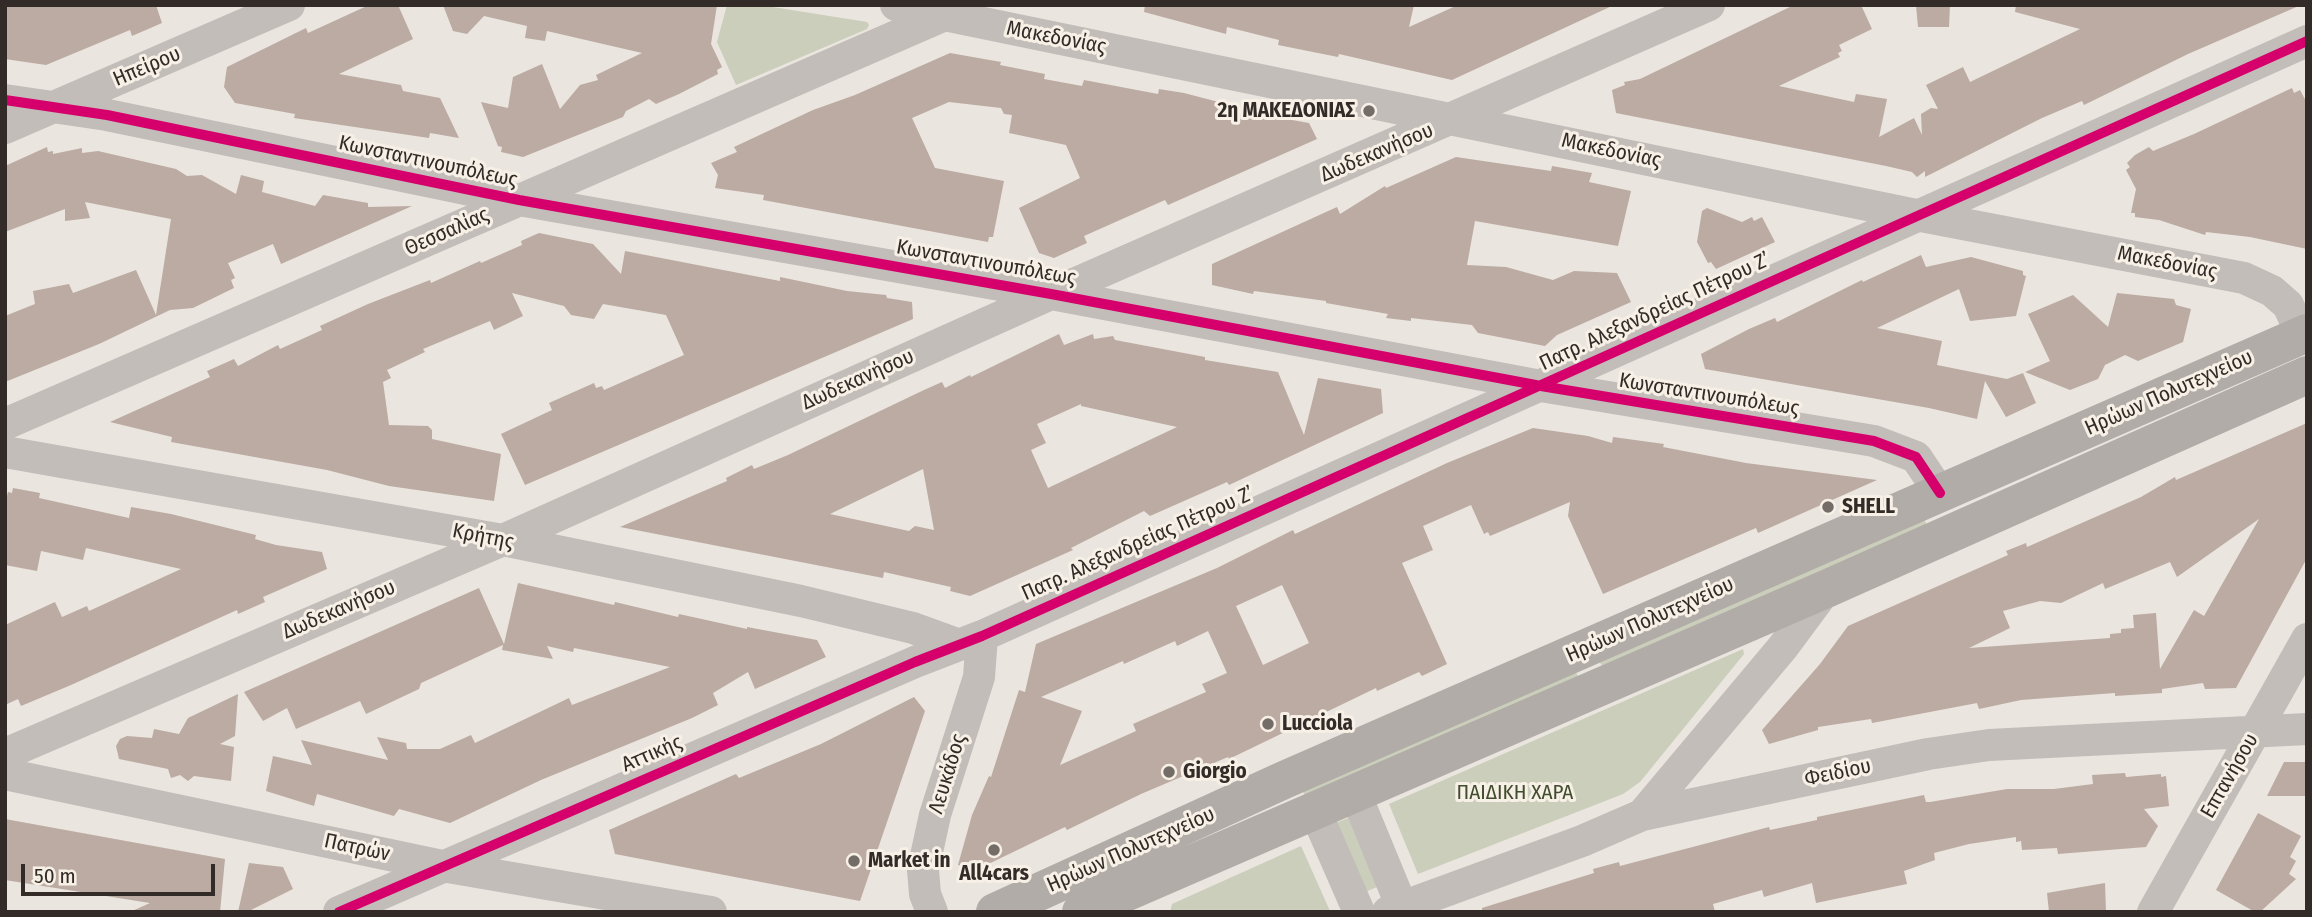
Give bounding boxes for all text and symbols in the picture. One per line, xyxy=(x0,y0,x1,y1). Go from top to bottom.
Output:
street label: Μακεδονίας xyxy=(1004,16,1108,60)
street label: Ηπείρου xyxy=(109,42,185,92)
place label: 2η ΜΑΚΕΔΟΝΙΑΣ xyxy=(1217,98,1355,124)
marker: 2η ΜΑΚΕΔΟΝΙΑΣ xyxy=(1361,103,1377,119)
street label: Δωδεκανήσου xyxy=(1317,118,1437,188)
street label: Μακεδονίας xyxy=(1559,128,1663,174)
street label: Κωνσταντινουπόλεως xyxy=(336,131,520,193)
street label: Θεσσαλίας xyxy=(401,202,493,262)
street label: Κωνσταντινουπόλεως xyxy=(894,235,1078,291)
street label: Μακεδονίας xyxy=(2115,241,2219,285)
street label: Πατρ. Αλεξανδρείας Πέτρου Ζ’ xyxy=(1536,247,1774,377)
street label: Δωδεκανήσου xyxy=(798,344,918,416)
street label: Ηρώων Πολυτεχνείου xyxy=(2081,345,2257,441)
street label: Κωνσταντινουπόλεως xyxy=(1617,368,1801,422)
street label: Πατρ. Αλεξανδρείας Πέτρου Ζ’ xyxy=(1018,481,1258,607)
place label: SHELL xyxy=(1842,494,1895,520)
marker: SHELL xyxy=(1820,499,1836,515)
street label: Κρήτης xyxy=(450,519,516,555)
street label: Ηρώων Πολυτεχνείου xyxy=(1562,572,1738,668)
street label: Δωδεκανήσου xyxy=(279,575,399,645)
place label: Lucciola xyxy=(1282,711,1353,737)
marker: Lucciola xyxy=(1260,716,1276,732)
street label: Επτανήσου xyxy=(2196,729,2264,823)
street label: Αττικής xyxy=(618,730,686,778)
street label: Λευκάδος xyxy=(924,731,972,817)
street label: Φειδίου xyxy=(1803,754,1873,792)
place label: Giorgio xyxy=(1183,759,1247,785)
marker: Giorgio xyxy=(1161,764,1177,780)
park label: ΠΑΙΔΙΚΗ ΧΑΡΑ xyxy=(1457,780,1573,806)
street label: Ηρώων Πολυτεχνείου xyxy=(1043,802,1219,898)
street label: Πατρών xyxy=(322,829,392,867)
marker: All4cars xyxy=(986,842,1002,858)
place label: Market in xyxy=(868,848,951,874)
scale bar xyxy=(24,850,219,894)
marker: Market in xyxy=(846,853,862,869)
place label: All4cars xyxy=(959,861,1029,887)
text: 50 m xyxy=(34,863,76,889)

